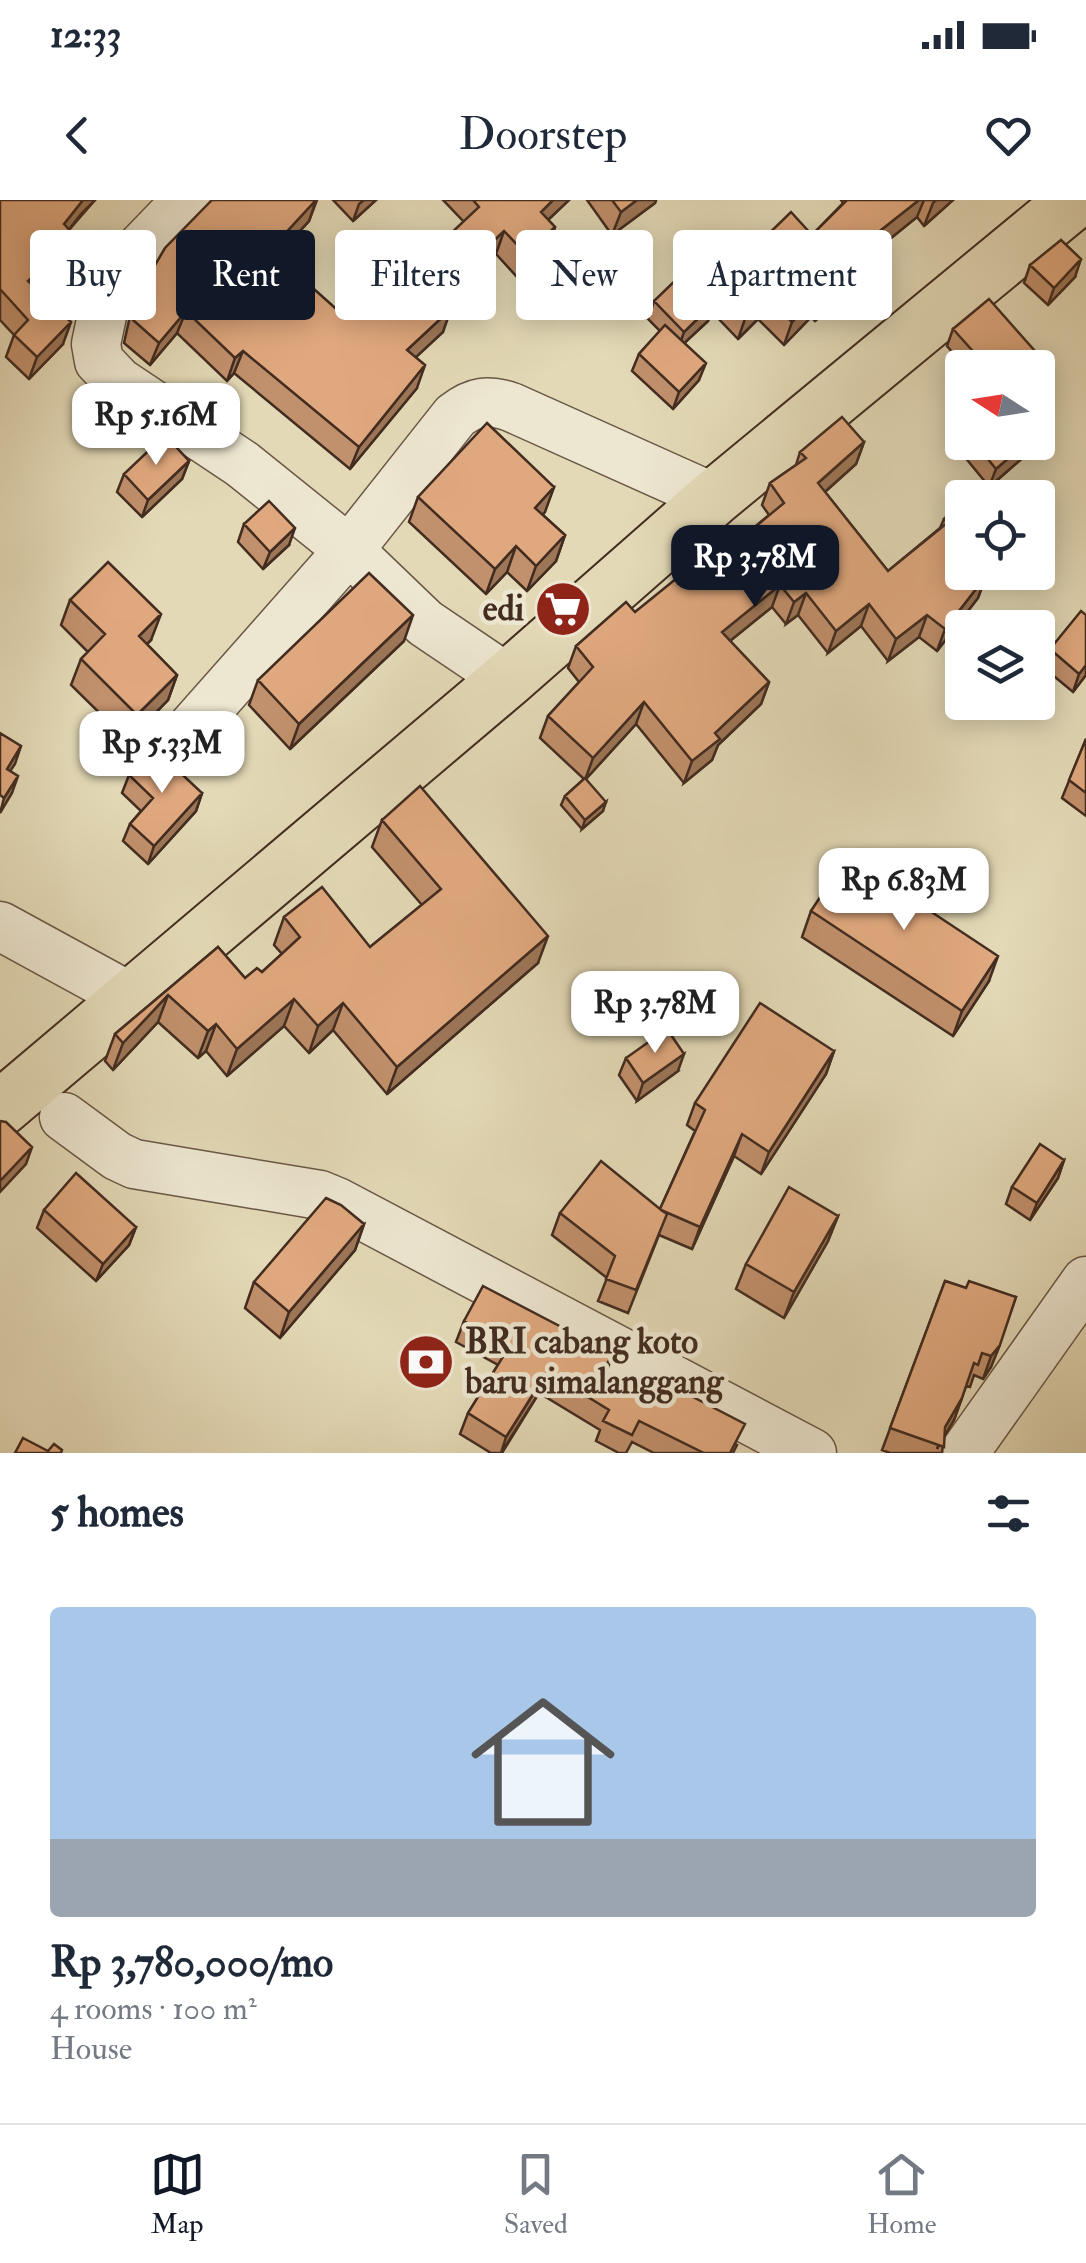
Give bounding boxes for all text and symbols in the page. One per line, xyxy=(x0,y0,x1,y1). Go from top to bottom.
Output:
text: 12:33 xyxy=(50,11,121,59)
text: Doorstep xyxy=(459,107,627,163)
icon: back xyxy=(50,108,105,163)
icon: heart xyxy=(981,108,1036,163)
chip: Buy xyxy=(30,230,156,320)
chip: Rent xyxy=(176,230,315,320)
chip: Filters xyxy=(335,230,496,320)
chip: New xyxy=(516,230,653,320)
chip: Apartment xyxy=(673,230,892,320)
north arrow xyxy=(945,350,1055,460)
map controls xyxy=(945,350,1055,720)
pin: Rp 5.16M xyxy=(53,383,259,468)
text: Rp 5.16M xyxy=(94,395,218,435)
button: locate xyxy=(945,480,1055,590)
pin: Rp 3.78M xyxy=(652,525,858,610)
text: Rp 3.78M xyxy=(693,537,817,577)
supermarket icon: edi xyxy=(533,579,593,639)
place label: edi xyxy=(483,587,525,631)
button: layers xyxy=(945,610,1055,720)
pin: Rp 5.33M xyxy=(59,711,265,796)
text: Rp 5.33M xyxy=(101,723,223,763)
pin: Rp 6.83M xyxy=(801,848,1007,933)
text: Rp 6.83M xyxy=(841,860,967,900)
pin: Rp 3.78M xyxy=(552,971,758,1056)
text: Rp 3.78M xyxy=(593,983,717,1023)
place label: BRI cabang koto baru simalanggang xyxy=(464,1320,725,1404)
bank icon: BRI cabang koto baru simalanggang xyxy=(396,1332,456,1392)
icon: filters xyxy=(981,1486,1036,1541)
text: 5 homes xyxy=(50,1487,184,1539)
icon: home xyxy=(453,1672,633,1852)
text: Rp 3,780,000/mo xyxy=(50,1937,333,1989)
text: 4 rooms · 100 m² xyxy=(50,1989,257,2029)
text: House xyxy=(50,2029,132,2069)
tab: Map xyxy=(150,2147,205,2242)
tab: Saved xyxy=(504,2147,568,2242)
tab: Home xyxy=(867,2147,936,2242)

